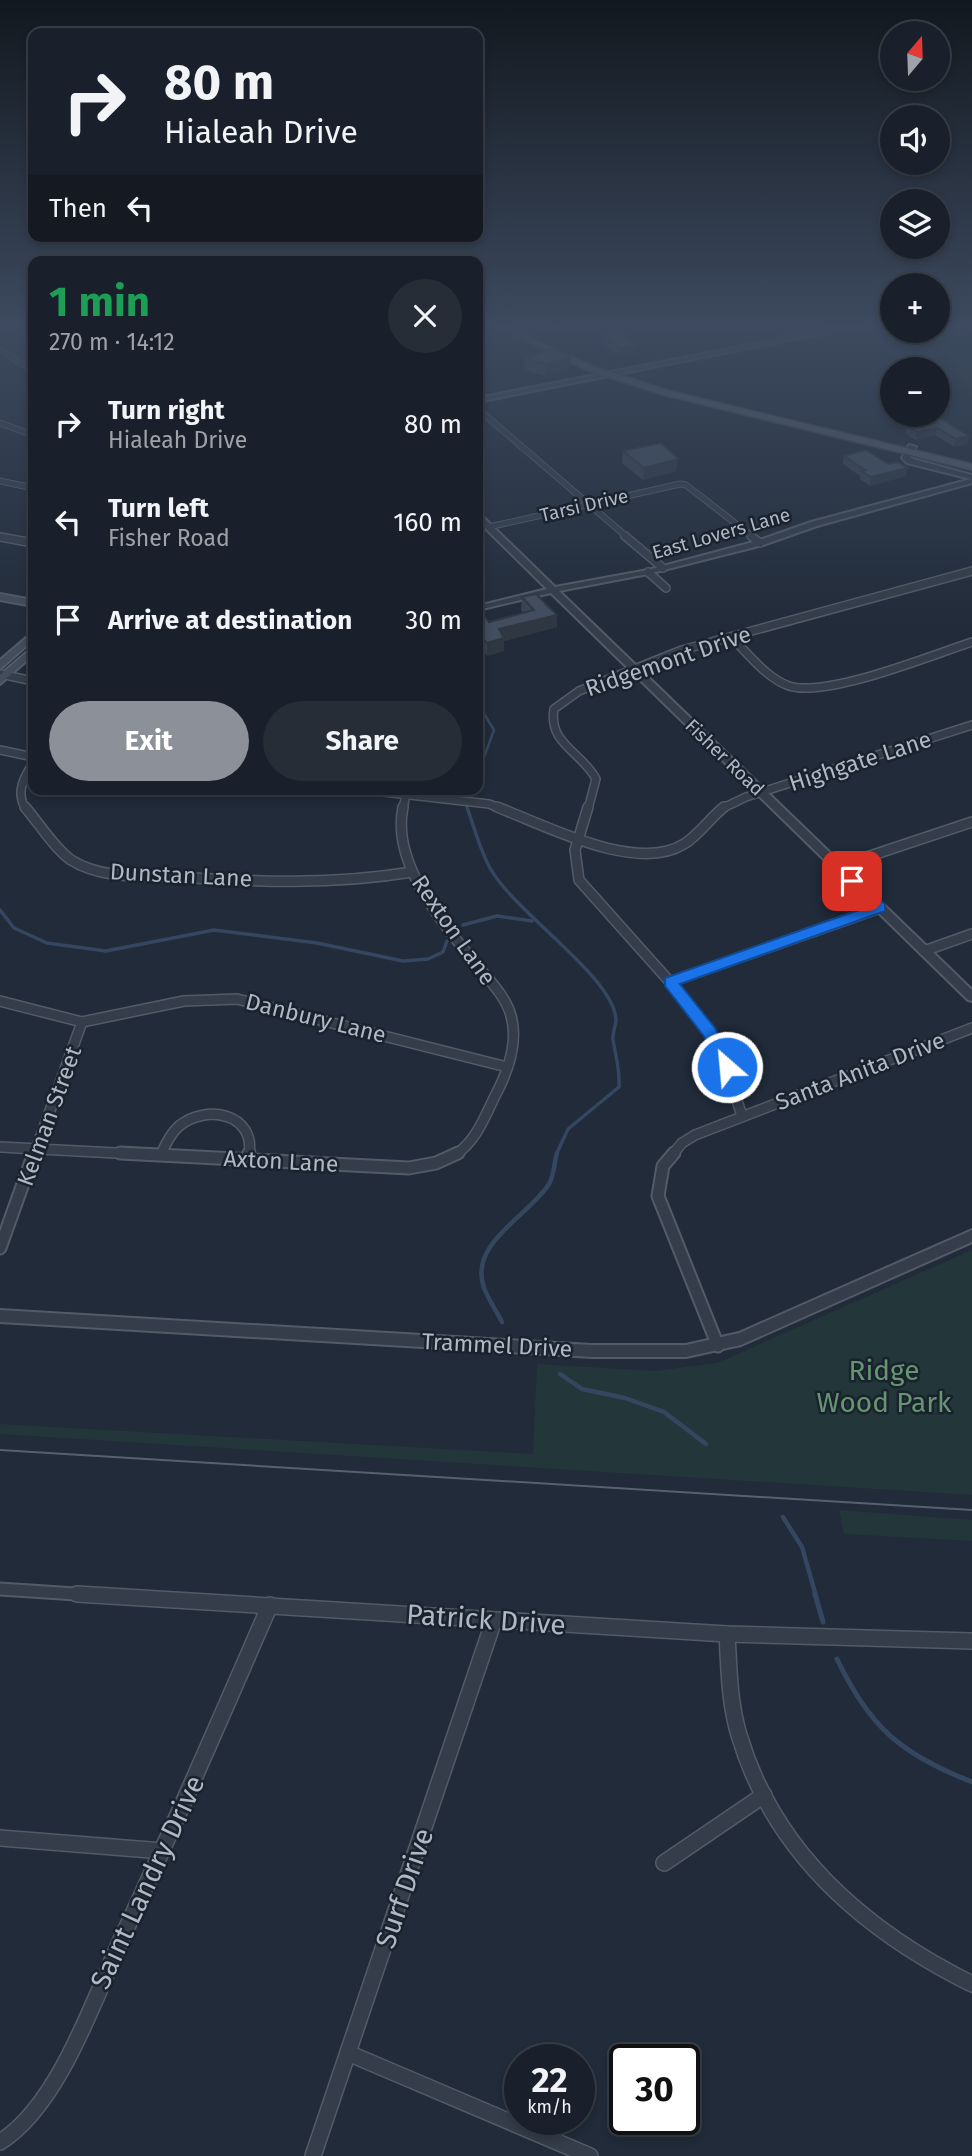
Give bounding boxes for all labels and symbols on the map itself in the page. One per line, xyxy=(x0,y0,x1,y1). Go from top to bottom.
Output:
north arrow xyxy=(880,21,950,91)
street label: Tarsi Drive xyxy=(538,484,631,527)
street label: East Lovers Lane xyxy=(649,503,793,564)
street label: Ridgemont Drive xyxy=(582,620,754,702)
street label: Fisher Road xyxy=(680,714,769,801)
street label: Highgate Lane xyxy=(785,725,935,797)
pin xyxy=(822,851,882,911)
street label: Dunstan Lane xyxy=(109,857,253,893)
street label: Rexton Lane xyxy=(406,870,502,990)
street label: Danbury Lane xyxy=(243,987,389,1049)
street label: Santa Anita Drive xyxy=(771,1026,949,1116)
position arrow xyxy=(690,1030,764,1104)
street label: Kelman Street xyxy=(11,1042,87,1190)
street label: Axton Lane xyxy=(223,1144,339,1178)
street label: Trammel Drive xyxy=(421,1327,573,1363)
park label: Ridge Wood Park xyxy=(817,1354,952,1419)
street label: Patrick Drive xyxy=(405,1597,567,1642)
street label: Saint Landry Drive xyxy=(83,1770,211,1994)
street label: Surf Drive xyxy=(369,1824,440,1953)
speed limit sign: 30 xyxy=(609,2044,700,2135)

